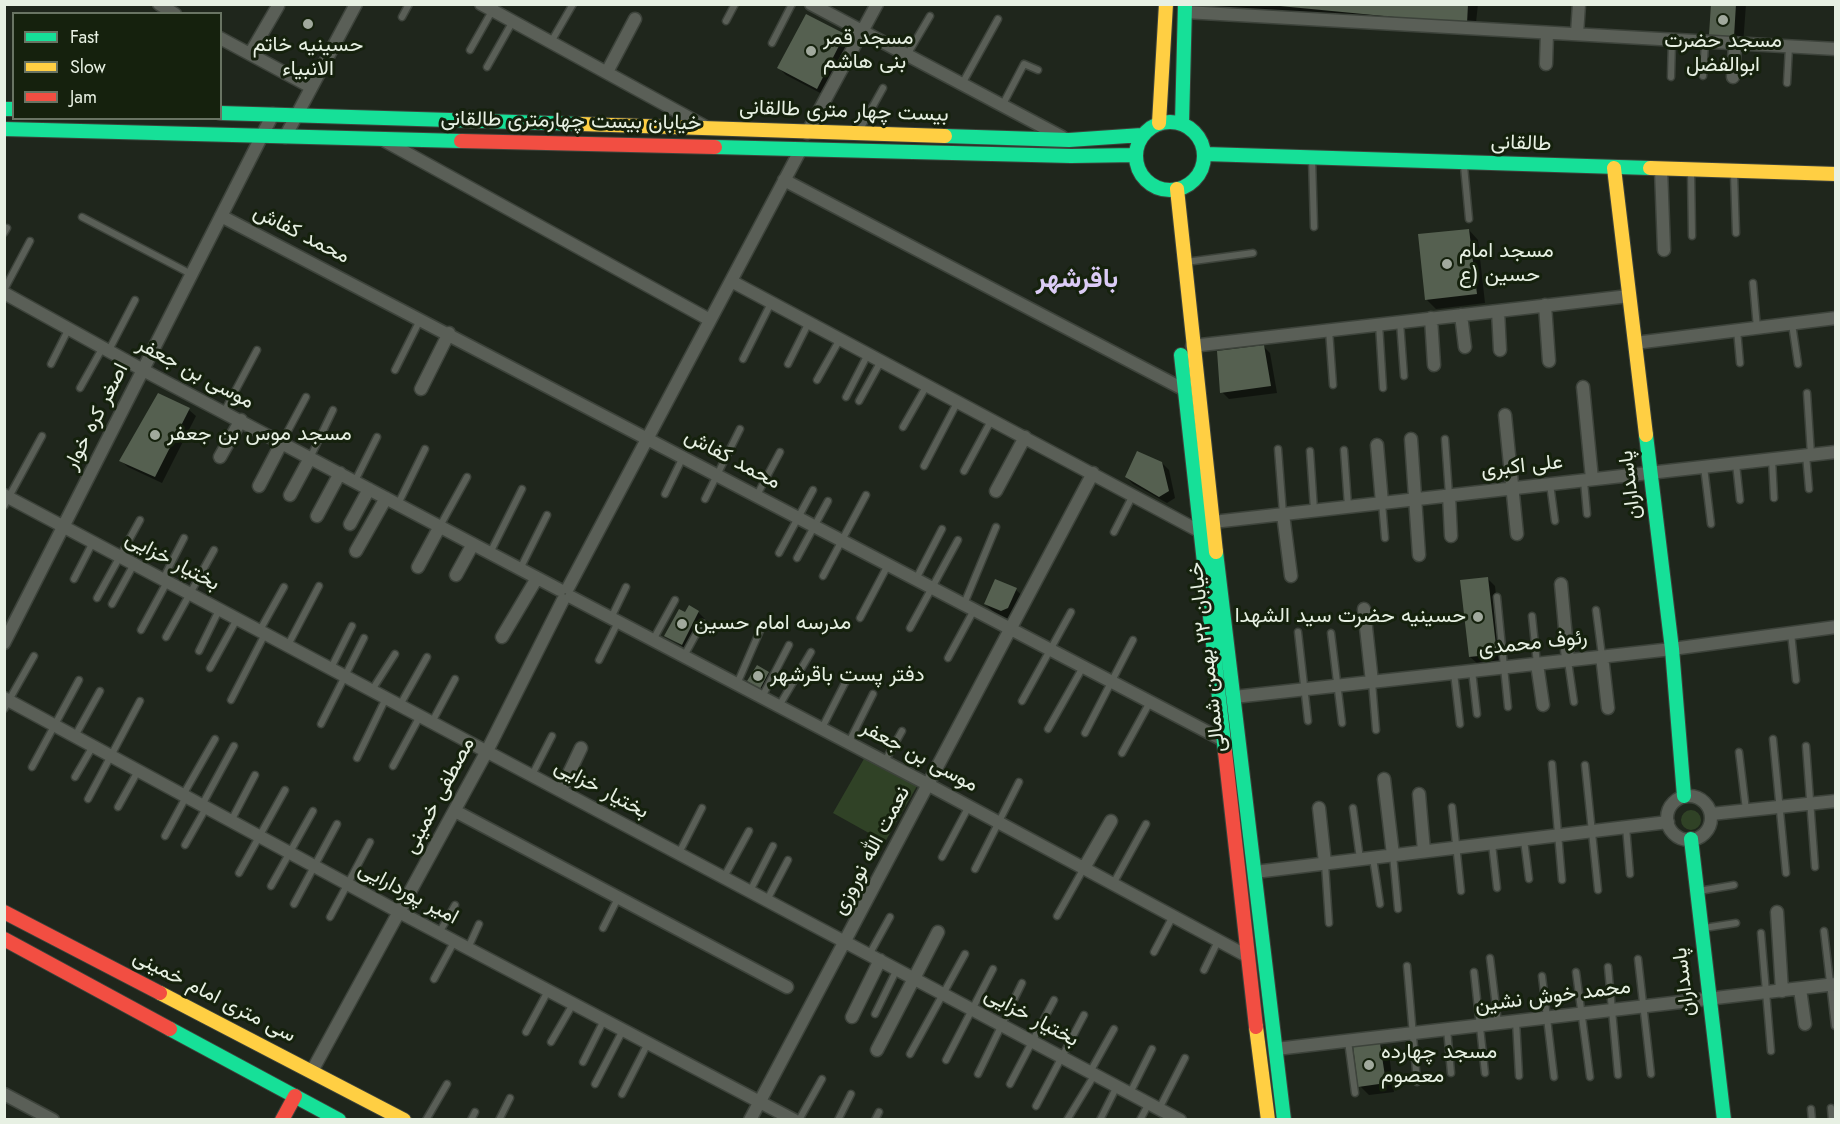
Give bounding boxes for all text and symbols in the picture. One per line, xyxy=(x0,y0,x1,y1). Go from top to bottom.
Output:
legend xyxy=(12,12,222,120)
marker: مسجد حضرت ابوالفضل xyxy=(1716,13,1730,27)
marker: حسینیه خاتم الانبیاء xyxy=(301,17,315,31)
text: Fast xyxy=(70,24,99,50)
place label: مسجد قمر بنی هاشم xyxy=(823,26,913,76)
place label: مسجد حضرت ابوالفضل xyxy=(1664,29,1782,79)
place label: حسینیه خاتم الانبیاء xyxy=(253,33,363,83)
marker: مسجد قمر بنی هاشم xyxy=(804,44,818,58)
text: Slow xyxy=(70,54,106,80)
text: Jam xyxy=(70,84,97,110)
street label: بیست چهار متری طالقانی xyxy=(739,96,949,128)
street label: خیابان بیست چهارمتری طالقانی xyxy=(440,107,702,137)
street label: طالقانی xyxy=(1490,130,1552,158)
street label: محمد کفاش xyxy=(248,200,354,270)
place label: مسجد امام حسین (ع xyxy=(1459,239,1554,289)
marker: مسجد امام حسین (ع xyxy=(1440,257,1454,271)
district label: باقرشهر xyxy=(1036,264,1118,296)
street label: موسی بن جعفر xyxy=(132,333,258,415)
street label: اصغر کره خوار xyxy=(59,360,135,474)
place label: مسجد موس بن جعفر xyxy=(167,422,352,448)
street label: محمد کفاش xyxy=(680,424,784,496)
marker: مسجد موس بن جعفر xyxy=(148,428,162,442)
street label: پاسداران xyxy=(1614,449,1648,521)
street label: علی اکبری xyxy=(1480,450,1564,484)
street label: بختیار خزایی xyxy=(120,527,224,597)
street label: خیابان ۲۲ بهمن شمالی xyxy=(1184,560,1232,754)
place label: حسینیه حضرت سید الشهدا xyxy=(1235,604,1466,630)
marker: حسینیه حضرت سید الشهدا xyxy=(1471,610,1485,624)
place label: مدرسه امام حسین xyxy=(694,611,851,637)
marker: مدرسه امام حسین xyxy=(675,617,689,631)
street label: رئوف محمدی xyxy=(1477,626,1589,662)
place label: دفتر پست باقرشهر xyxy=(770,663,925,689)
marker: دفتر پست باقرشهر xyxy=(751,669,765,683)
street label: موسی بن جعفر xyxy=(856,716,982,798)
street label: مصطفی خمینی xyxy=(399,733,481,859)
street label: بختیار خزایی xyxy=(549,755,653,825)
street label: نعمت الله نوروزی xyxy=(828,782,916,920)
street label: امیر پوردارایی xyxy=(354,857,462,931)
street label: سی متری امام خمینی xyxy=(128,945,300,1049)
street label: پاسداران xyxy=(1668,946,1702,1018)
street label: محمد خوش نشین xyxy=(1474,975,1632,1019)
street label: بختیار خزایی xyxy=(979,983,1083,1053)
place label: مسجد چهارده معصوم xyxy=(1381,1040,1497,1090)
marker: مسجد چهارده معصوم xyxy=(1362,1058,1376,1072)

